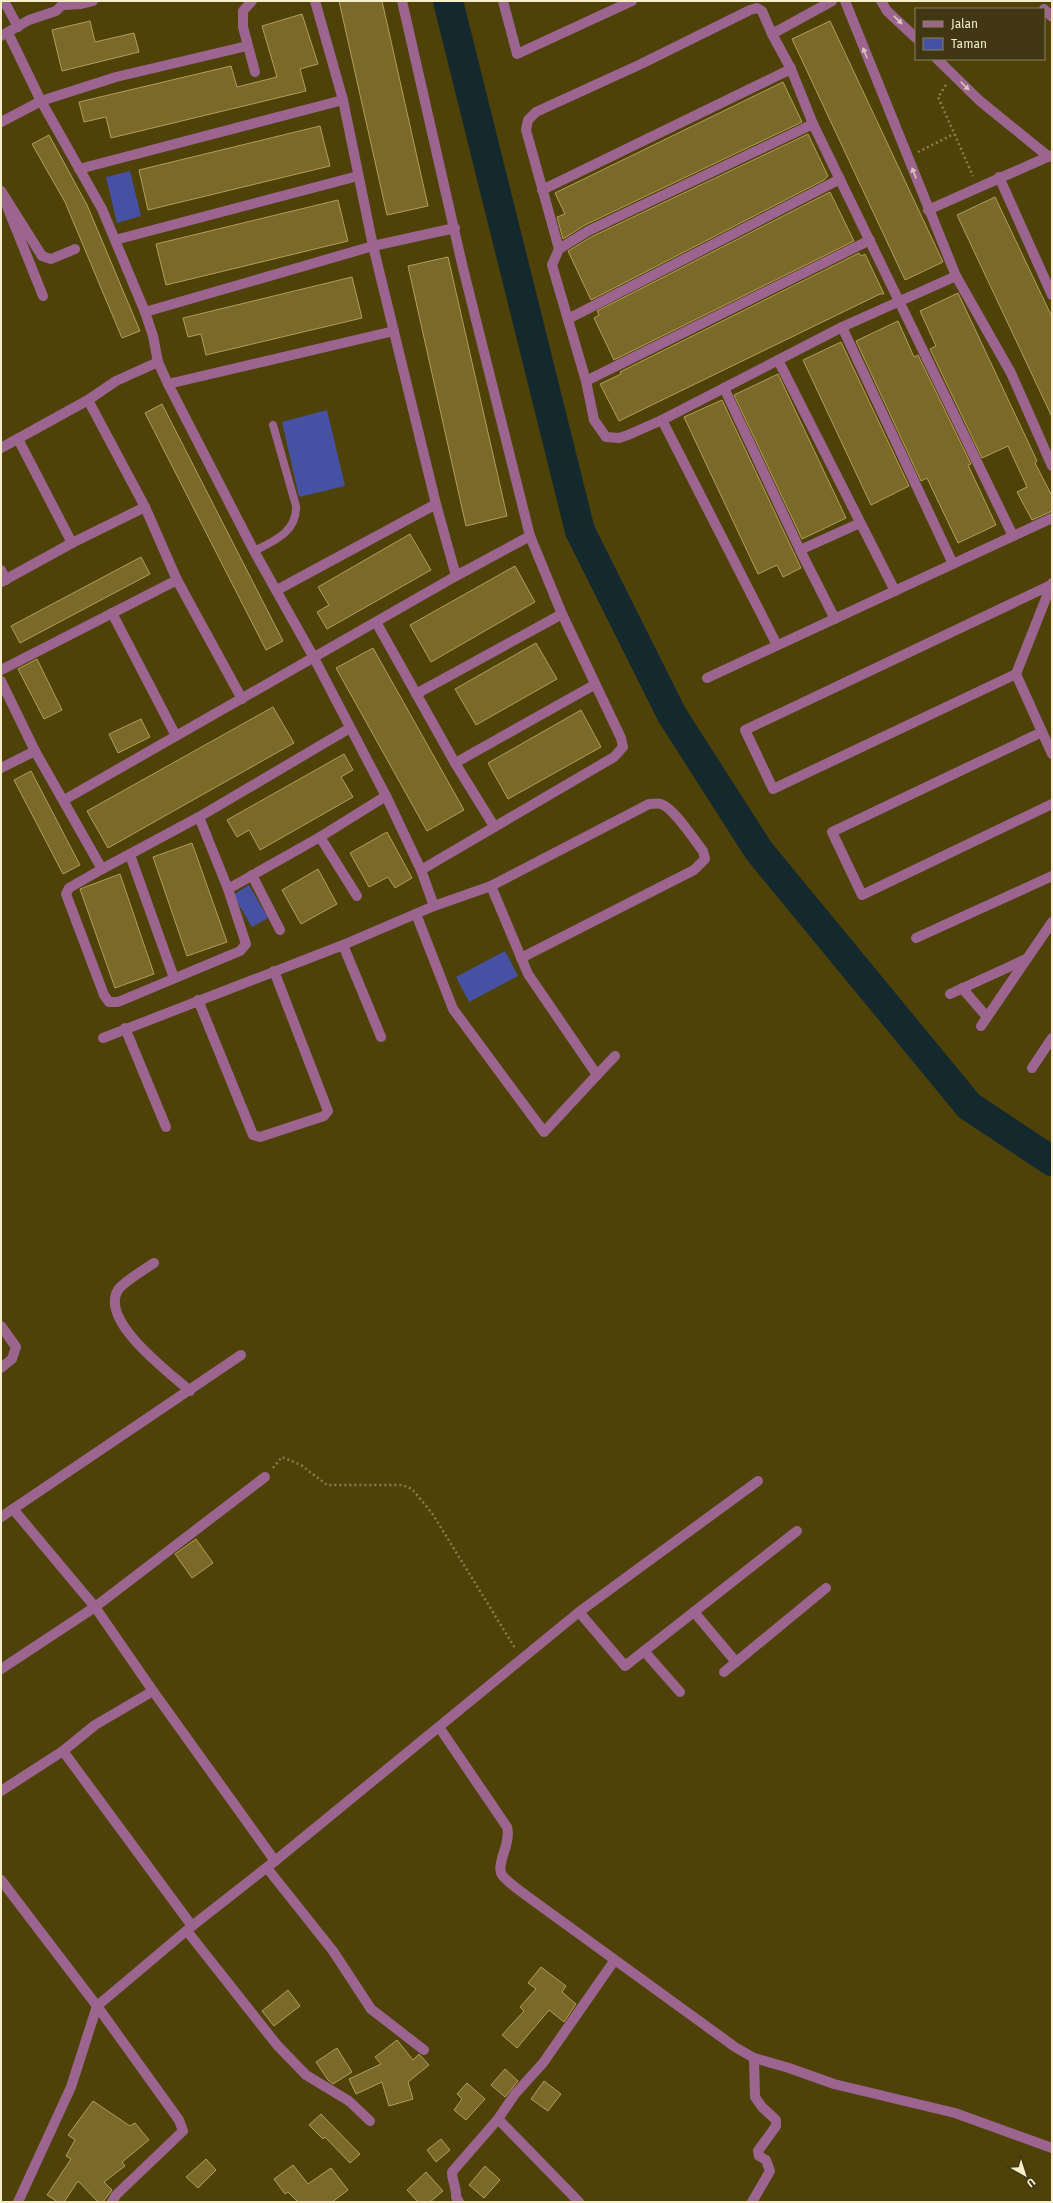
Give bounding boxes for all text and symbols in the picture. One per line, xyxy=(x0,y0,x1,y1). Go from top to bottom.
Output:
legend xyxy=(915,8,1045,60)
one-way arrow xyxy=(893,16,903,25)
text: Jalan xyxy=(951,17,978,31)
text: Taman xyxy=(951,37,987,51)
one-way arrow xyxy=(862,46,868,58)
one-way arrow xyxy=(960,81,970,91)
one-way arrow xyxy=(910,167,916,179)
north arrow xyxy=(1005,2155,1045,2195)
text: U xyxy=(1024,2175,1038,2190)

